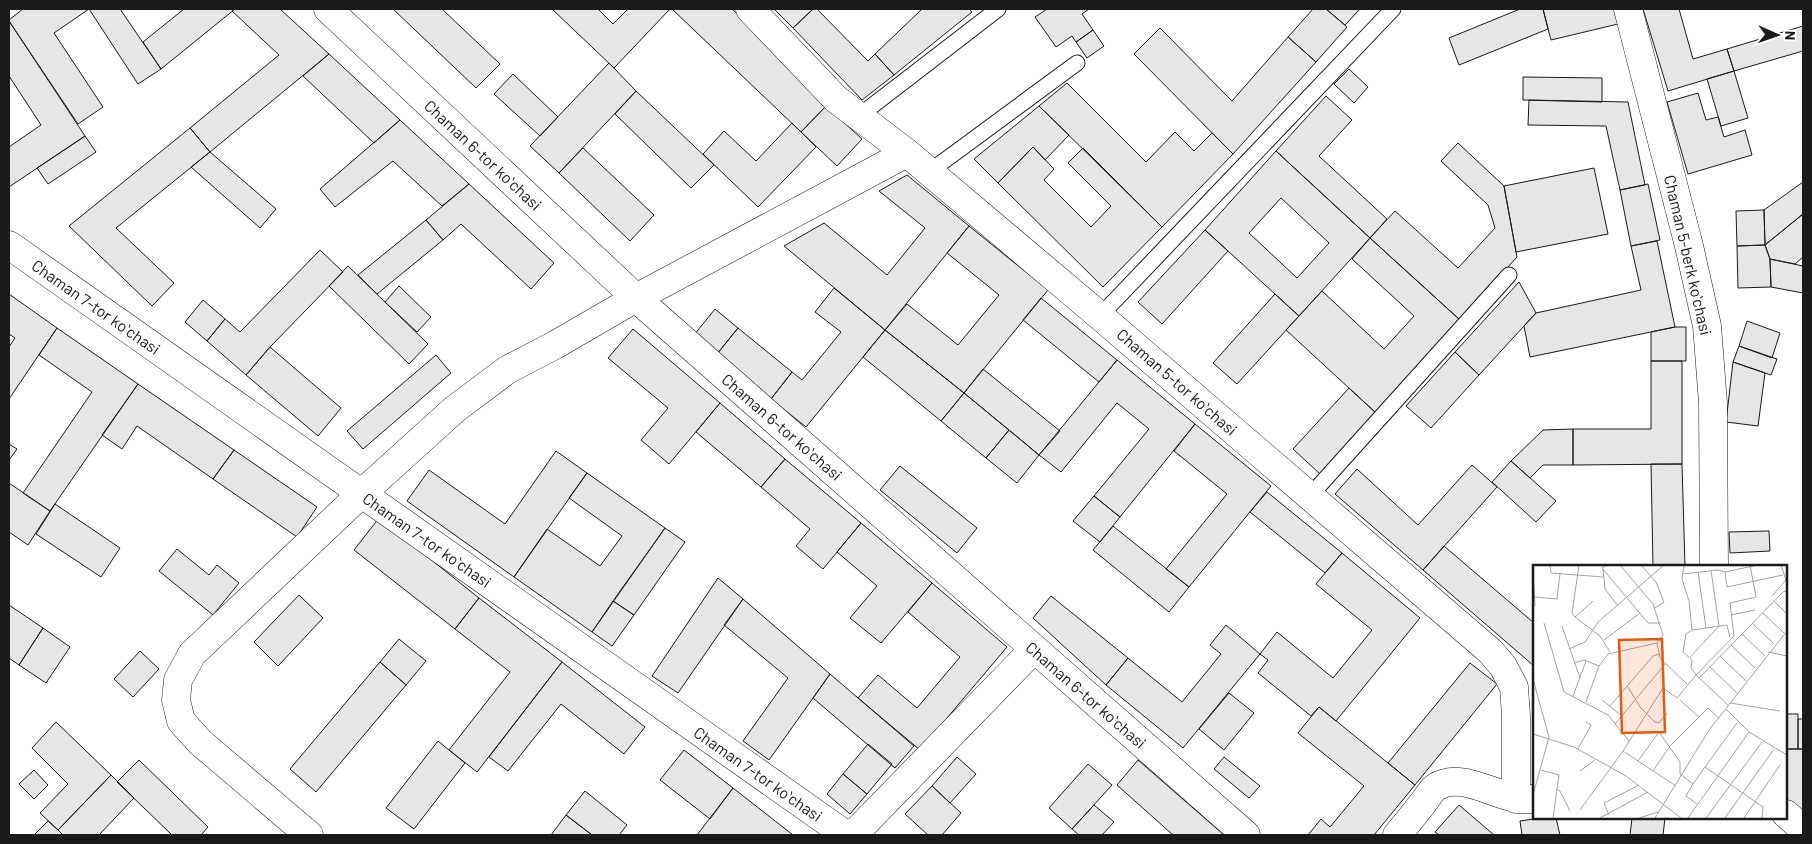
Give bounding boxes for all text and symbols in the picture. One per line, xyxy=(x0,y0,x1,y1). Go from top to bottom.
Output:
north arrow xyxy=(1752,10,1802,60)
text: N xyxy=(1782,31,1799,40)
street label: Chaman 6-tor koʻchasi xyxy=(421,95,546,214)
street label: Chaman 5-berk koʻchasi xyxy=(1661,173,1716,337)
street label: Chaman 7-tor koʻchasi xyxy=(28,255,164,358)
street label: Chaman 5-tor koʻchasi xyxy=(1113,324,1241,439)
street label: Chaman 6-tor koʻchasi xyxy=(718,369,846,484)
street label: Chaman 7-tor koʻchasi xyxy=(359,488,495,591)
inset map xyxy=(1533,565,1787,819)
street label: Chaman 6-tor koʻchasi xyxy=(1022,637,1150,752)
street label: Chaman 7-tor koʻchasi xyxy=(690,722,826,825)

